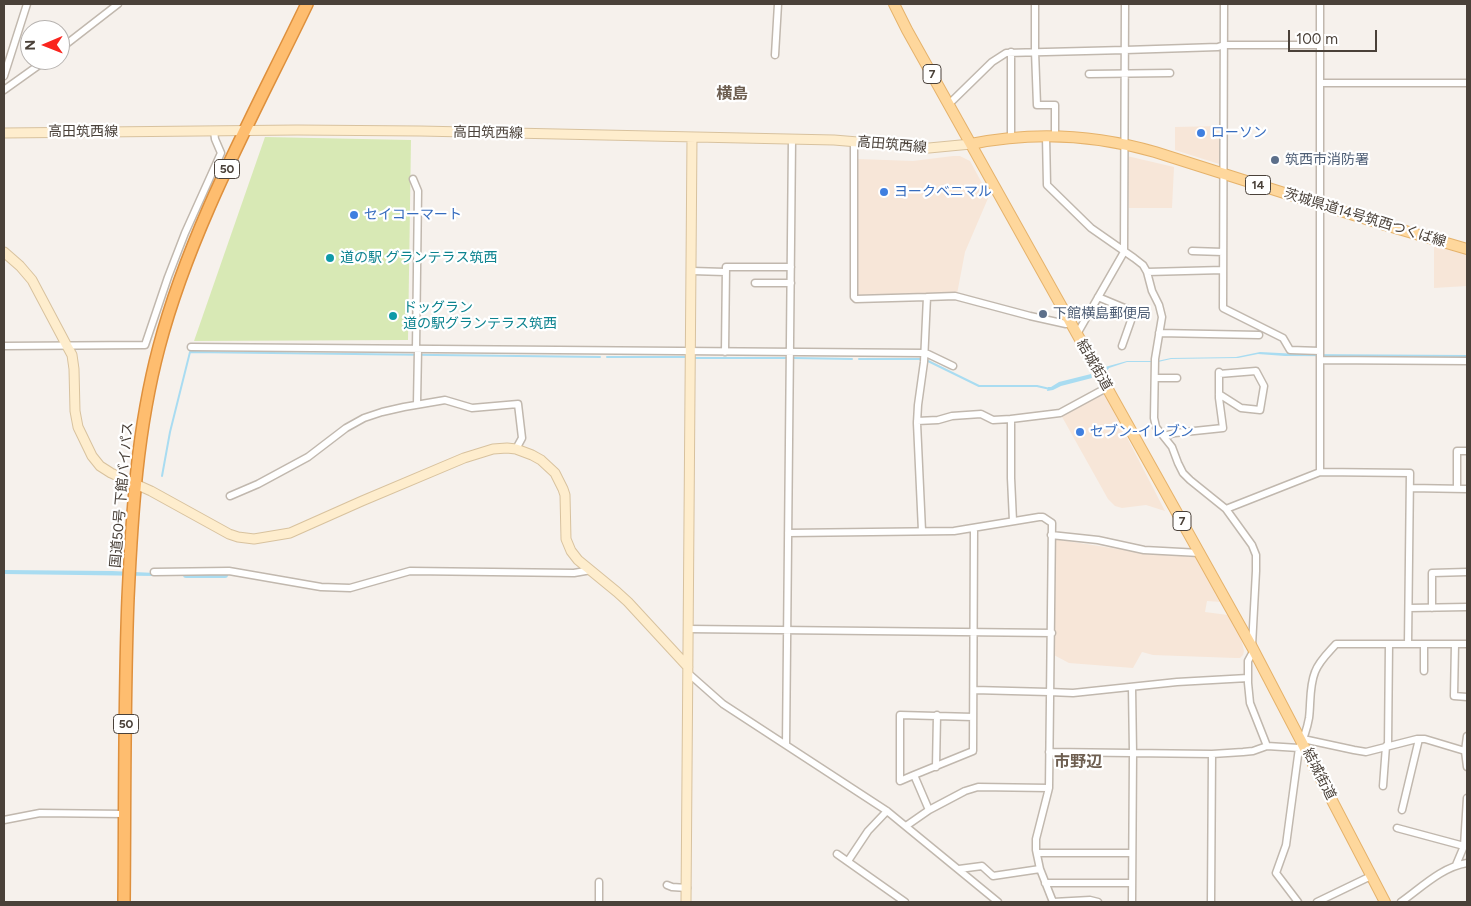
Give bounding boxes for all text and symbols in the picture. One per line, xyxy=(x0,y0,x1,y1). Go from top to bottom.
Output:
north arrow xyxy=(20,20,70,70)
scale bar xyxy=(1291,20,1380,52)
text: 100 m xyxy=(1296,30,1338,48)
text: N xyxy=(22,40,39,51)
road number: 7 xyxy=(923,64,941,84)
district label: 横島 xyxy=(716,84,748,104)
street label: 高田筑西線 xyxy=(48,124,118,140)
street label: 高田筑西線 xyxy=(453,124,523,142)
place label: ローソン xyxy=(1211,125,1267,141)
marker: ローソン xyxy=(1195,127,1207,139)
street label: 高田筑西線 xyxy=(856,134,928,156)
place label: 筑西市消防署 xyxy=(1285,152,1369,168)
marker: 筑西市消防署 xyxy=(1269,154,1281,166)
road number: 50 xyxy=(214,160,240,178)
road number: 14 xyxy=(1246,176,1270,194)
place label: ヨークベニマル xyxy=(894,184,992,200)
street label: 茨城県道14号筑西つくば線 xyxy=(1282,185,1448,251)
marker: ヨークベニマル xyxy=(878,186,890,198)
place label: セイコーマート xyxy=(364,207,462,223)
marker: セイコーマート xyxy=(348,209,360,221)
place label: 道の駅 グランテラス筑西 xyxy=(340,250,497,266)
marker: 道の駅 グランテラス筑西 xyxy=(324,252,336,264)
place label: ドッグラン 道の駅グランテラス筑西 xyxy=(403,300,557,332)
place label: 下館横島郵便局 xyxy=(1053,306,1151,322)
marker: 下館横島郵便局 xyxy=(1037,308,1049,320)
marker: ドッグラン 道の駅グランテラス筑西 xyxy=(387,310,399,322)
street label: 結城街道 xyxy=(1073,337,1115,393)
street label: 国道50号 下館バイパス xyxy=(107,421,137,569)
place label: セブン-イレブン xyxy=(1090,424,1194,440)
marker: セブン-イレブン xyxy=(1074,426,1086,438)
road number: 7 xyxy=(1173,512,1191,530)
road number: 50 xyxy=(114,714,138,734)
street label: 結城街道 xyxy=(1299,745,1339,803)
district label: 市野辺 xyxy=(1054,752,1102,772)

